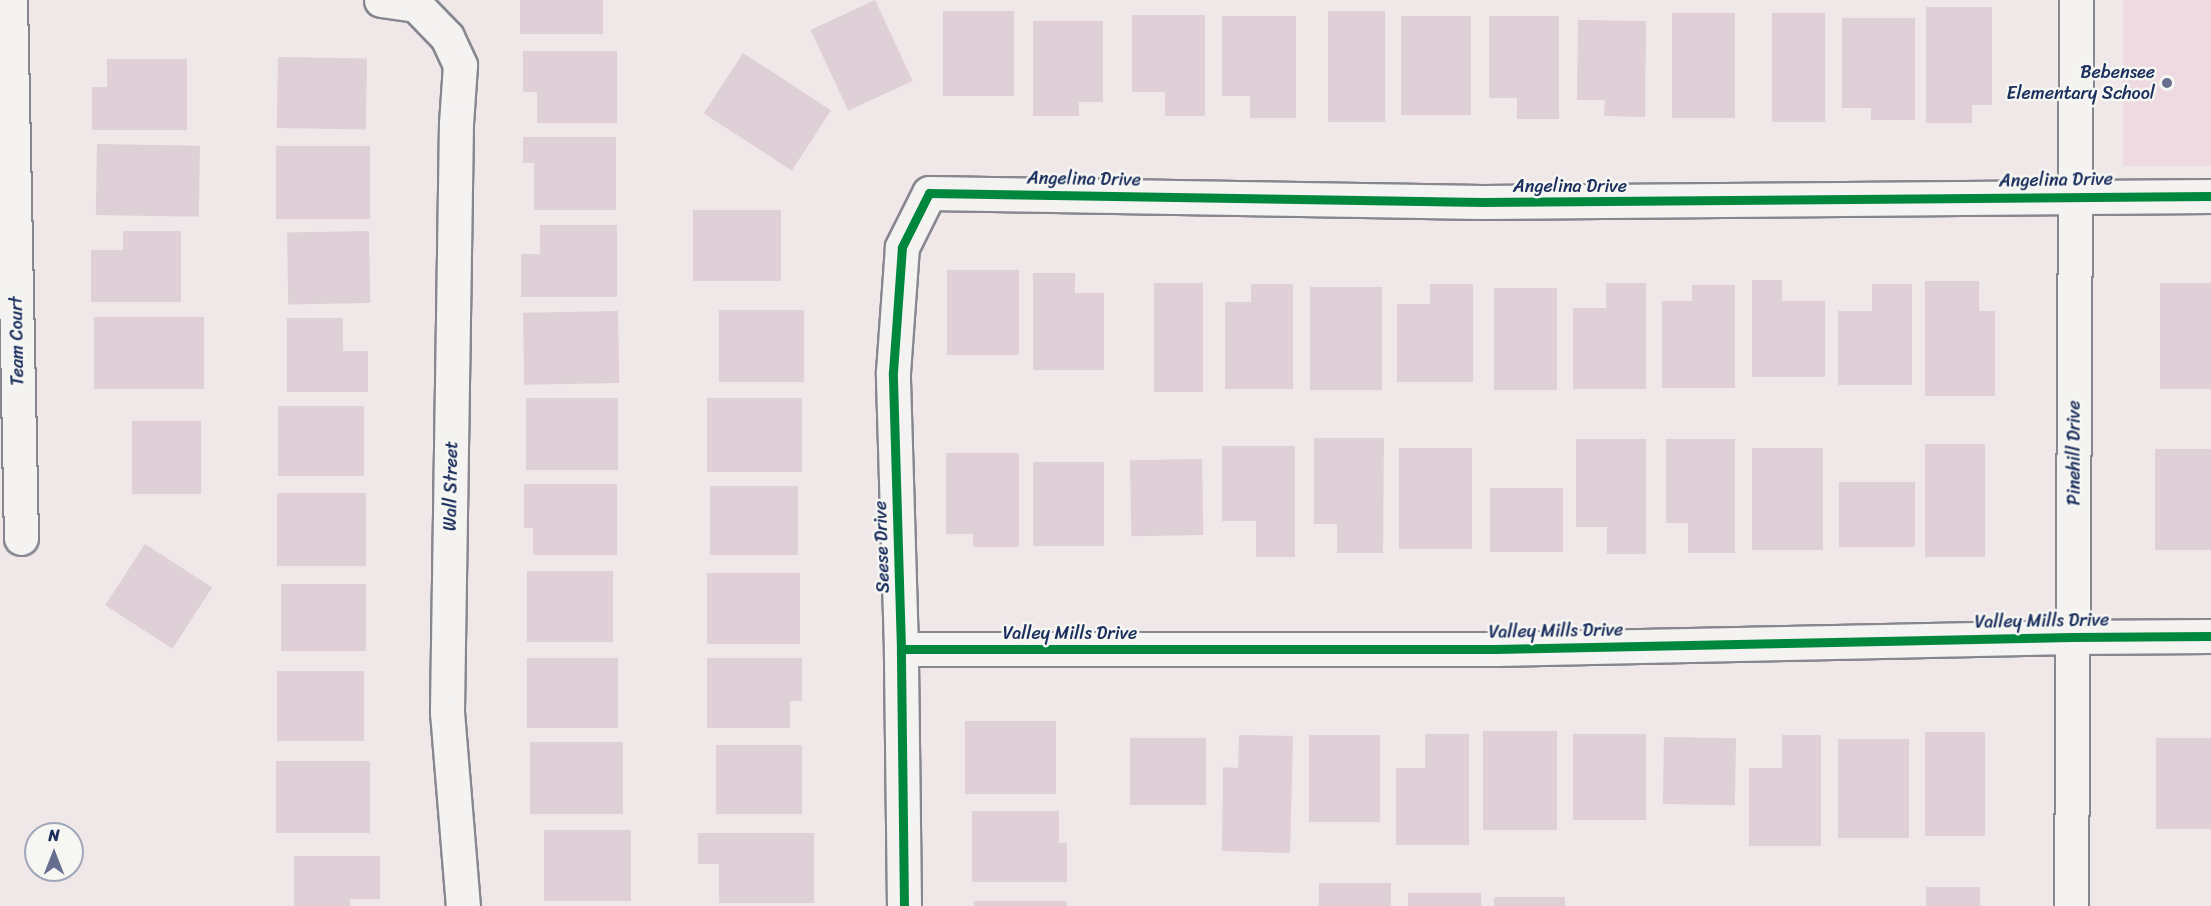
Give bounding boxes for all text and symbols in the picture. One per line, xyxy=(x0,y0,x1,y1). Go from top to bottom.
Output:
place label: Bebensee Elementary School xyxy=(2006,62,2155,104)
marker: Bebensee Elementary School xyxy=(2160,76,2174,90)
street label: Angelina Drive xyxy=(1027,167,1141,191)
street label: Angelina Drive xyxy=(1999,168,2113,192)
street label: Angelina Drive xyxy=(1513,175,1627,197)
street label: Team Court xyxy=(5,296,29,386)
street label: Pinehill Drive xyxy=(2063,401,2085,505)
street label: Wall Street xyxy=(439,441,463,531)
street label: Seese Drive xyxy=(870,501,894,593)
street label: Valley Mills Drive xyxy=(1975,609,2109,633)
street label: Valley Mills Drive xyxy=(1489,619,1623,643)
street label: Valley Mills Drive xyxy=(1003,622,1137,644)
text: N xyxy=(48,821,60,850)
north arrow xyxy=(24,822,84,882)

